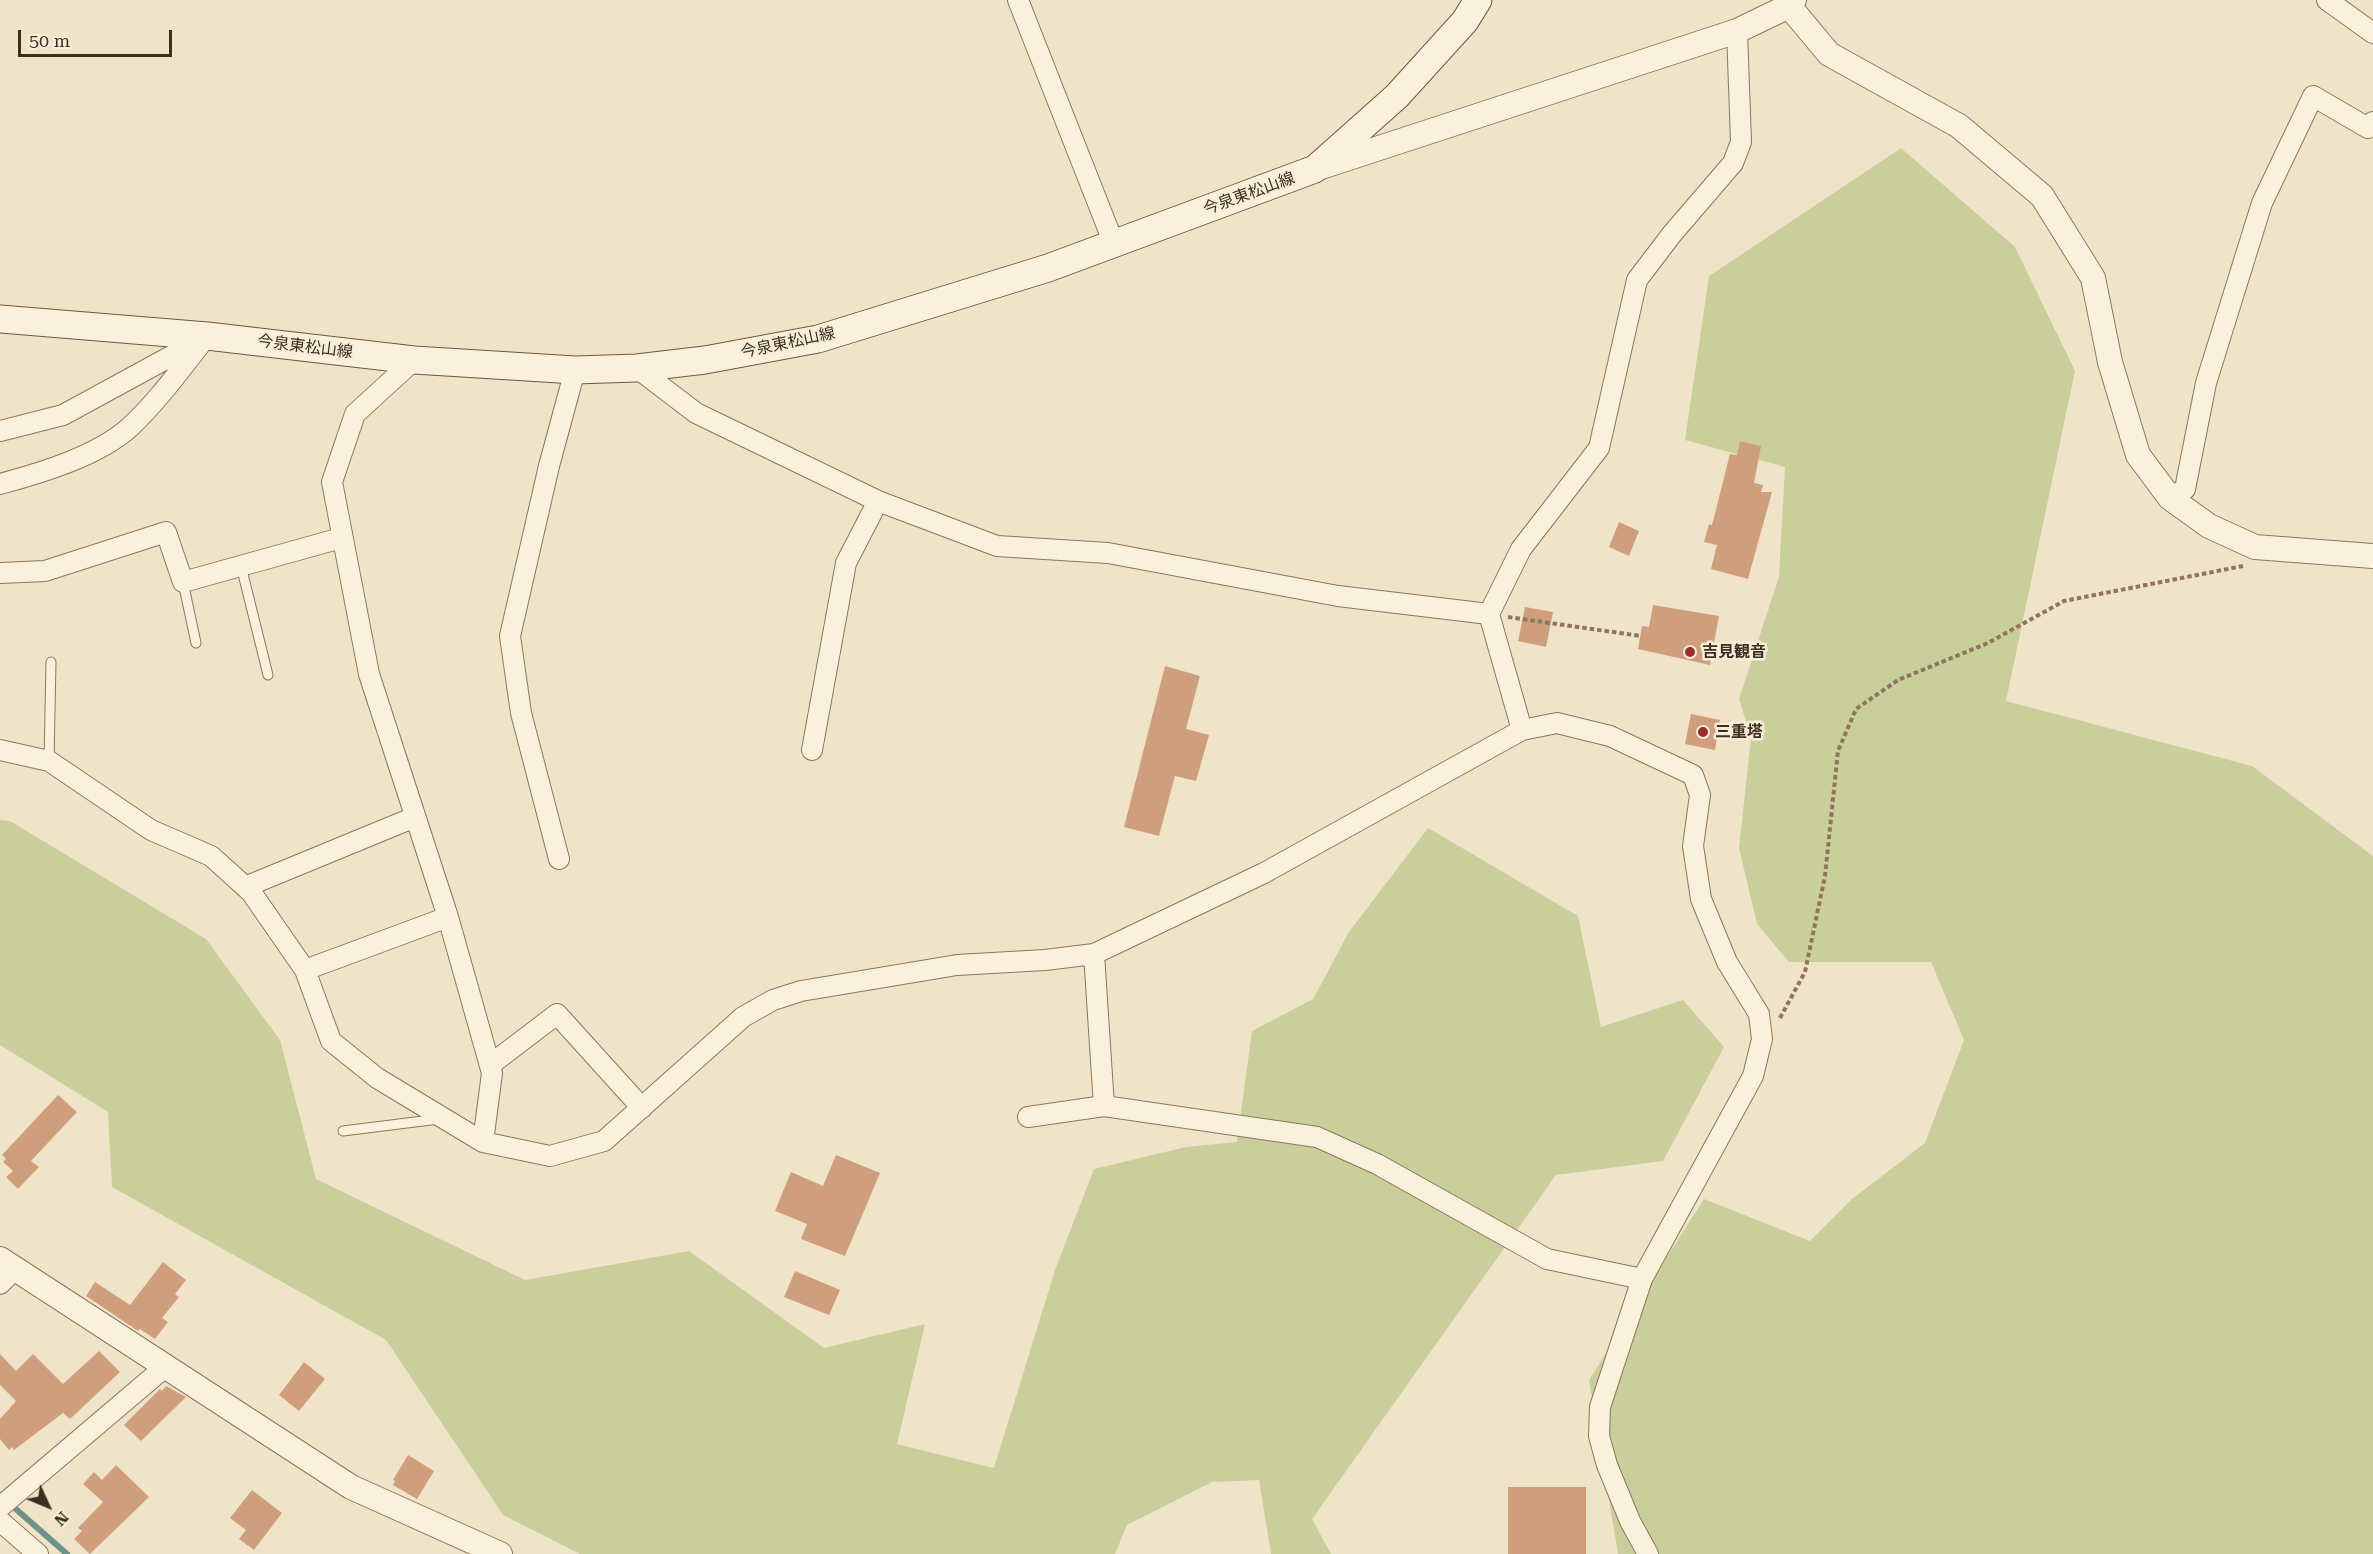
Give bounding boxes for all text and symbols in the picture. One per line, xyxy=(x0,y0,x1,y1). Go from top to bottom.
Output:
scale bar xyxy=(21,18,176,56)
text: 50 m xyxy=(29,30,70,51)
street label: 今泉東松山線 xyxy=(1201,169,1297,219)
street label: 今泉東松山線 xyxy=(739,324,837,362)
street label: 今泉東松山線 xyxy=(256,332,354,362)
place label: 吉見観音 xyxy=(1702,642,1766,662)
marker: 吉見観音 xyxy=(1683,645,1697,659)
place label: 三重塔 xyxy=(1715,722,1763,742)
marker: 三重塔 xyxy=(1696,725,1710,739)
north arrow xyxy=(18,1476,78,1536)
text: N xyxy=(50,1508,72,1530)

